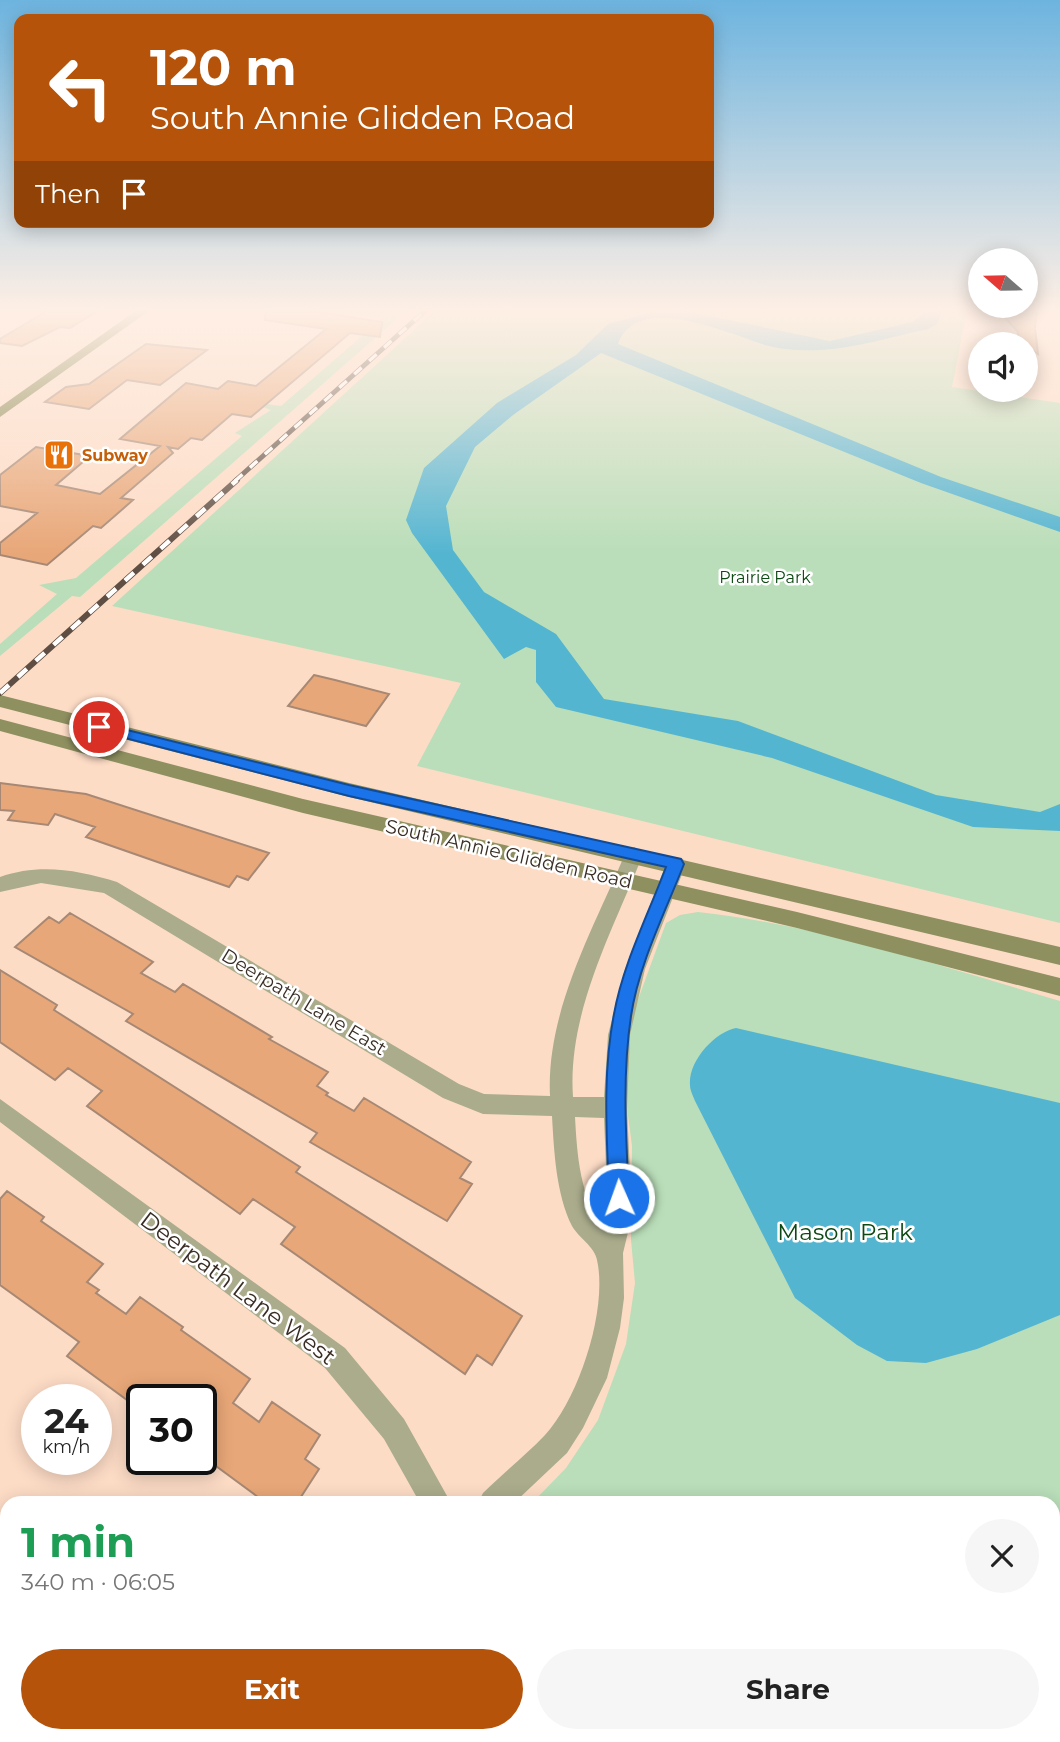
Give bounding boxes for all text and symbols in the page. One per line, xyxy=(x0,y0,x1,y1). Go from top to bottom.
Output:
text: 120 m xyxy=(150,38,297,97)
icon: left xyxy=(35,42,126,133)
text: South Annie Glidden Road xyxy=(150,98,575,137)
icon: arrive xyxy=(115,175,153,213)
text: Then xyxy=(35,178,101,210)
north arrow xyxy=(968,248,1038,318)
map controls xyxy=(968,248,1038,402)
button: sound xyxy=(968,332,1038,402)
restaurant icon: Subway xyxy=(42,438,76,472)
place label: Subway xyxy=(82,446,148,465)
park label: Prairie Park xyxy=(719,568,811,587)
pin xyxy=(69,697,129,757)
icon: arrive xyxy=(80,708,118,746)
street label: South Annie Glidden Road xyxy=(383,814,635,894)
street label: Deerpath Lane East xyxy=(217,944,391,1060)
position arrow xyxy=(582,1161,656,1235)
street label: Deerpath Lane West xyxy=(135,1205,341,1371)
park label: Mason Park xyxy=(777,1218,913,1246)
speed limit sign: 30 xyxy=(126,1384,217,1475)
text: 24 xyxy=(44,1399,89,1442)
text: km/h xyxy=(42,1436,91,1458)
text: 1 min xyxy=(21,1516,135,1568)
button: close xyxy=(965,1519,1039,1593)
text: 340 m · 06:05 xyxy=(21,1568,175,1596)
button: Exit xyxy=(21,1649,523,1729)
button: Share xyxy=(537,1649,1039,1729)

